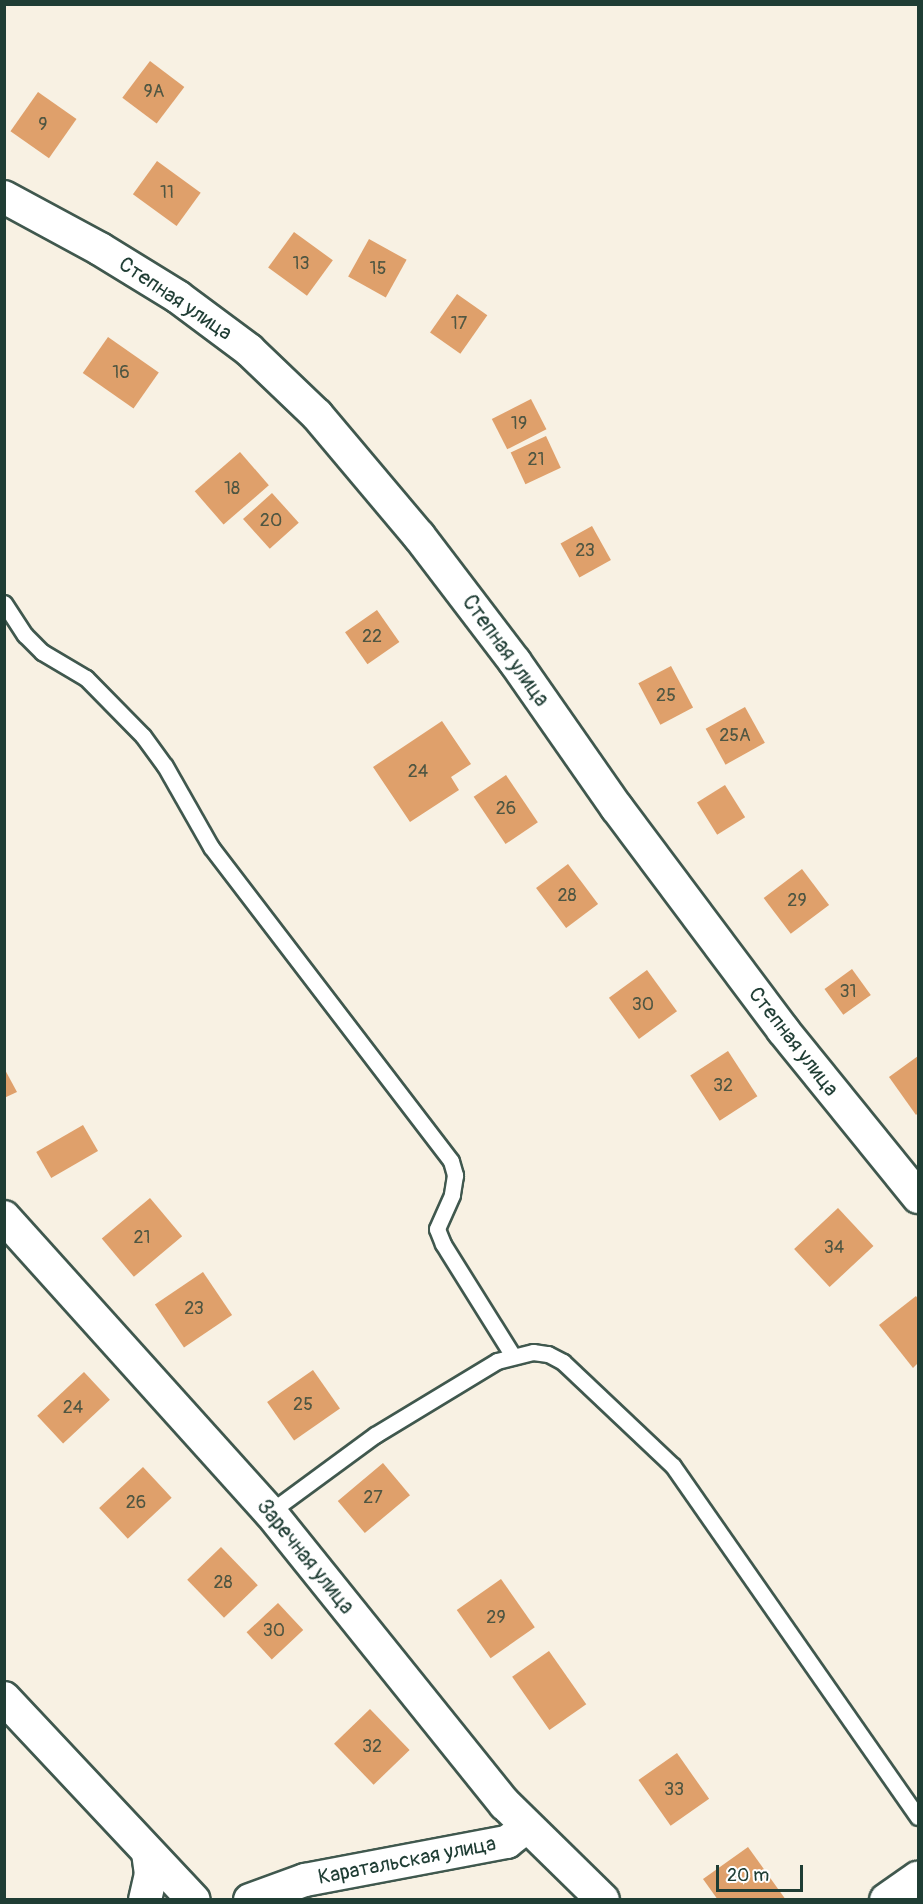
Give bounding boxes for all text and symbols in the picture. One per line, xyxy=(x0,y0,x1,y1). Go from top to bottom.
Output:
house number: 9А xyxy=(144,81,164,103)
house number: 9 xyxy=(38,114,48,136)
house number: 11 xyxy=(160,182,174,204)
street label: Степная улица xyxy=(113,252,237,346)
house number: 13 xyxy=(292,253,310,275)
house number: 15 xyxy=(370,258,386,280)
house number: 17 xyxy=(451,313,467,335)
house number: 16 xyxy=(112,362,130,384)
house number: 19 xyxy=(511,413,527,435)
house number: 21 xyxy=(527,449,545,471)
house number: 18 xyxy=(224,478,240,500)
house number: 20 xyxy=(260,510,282,532)
house number: 23 xyxy=(575,540,595,562)
street label: Степная улица xyxy=(456,590,554,712)
house number: 22 xyxy=(362,626,382,648)
house number: 25 xyxy=(656,685,676,707)
house number: 25А xyxy=(719,725,751,747)
house number: 24 xyxy=(408,761,428,783)
house number: 26 xyxy=(496,798,516,820)
house number: 28 xyxy=(557,885,577,907)
house number: 29 xyxy=(787,890,807,912)
house number: 31 xyxy=(839,981,857,1003)
street label: Степная улица xyxy=(743,982,843,1102)
house number: 30 xyxy=(632,994,654,1016)
house number: 32 xyxy=(713,1075,733,1097)
house number: 21 xyxy=(133,1227,151,1249)
house number: 34 xyxy=(824,1237,844,1259)
house number: 23 xyxy=(184,1298,204,1320)
house number: 25 xyxy=(293,1394,313,1416)
house number: 24 xyxy=(63,1397,83,1419)
house number: 27 xyxy=(363,1487,383,1509)
house number: 26 xyxy=(126,1492,146,1514)
street label: Заречная улица xyxy=(251,1495,359,1619)
house number: 28 xyxy=(213,1572,233,1594)
house number: 29 xyxy=(486,1607,506,1629)
house number: 30 xyxy=(263,1620,285,1642)
house number: 32 xyxy=(362,1736,382,1758)
house number: 33 xyxy=(664,1779,684,1801)
street label: Каратальская улица xyxy=(316,1831,498,1891)
scale bar xyxy=(719,1853,806,1891)
text: 20 m xyxy=(727,1864,769,1887)

